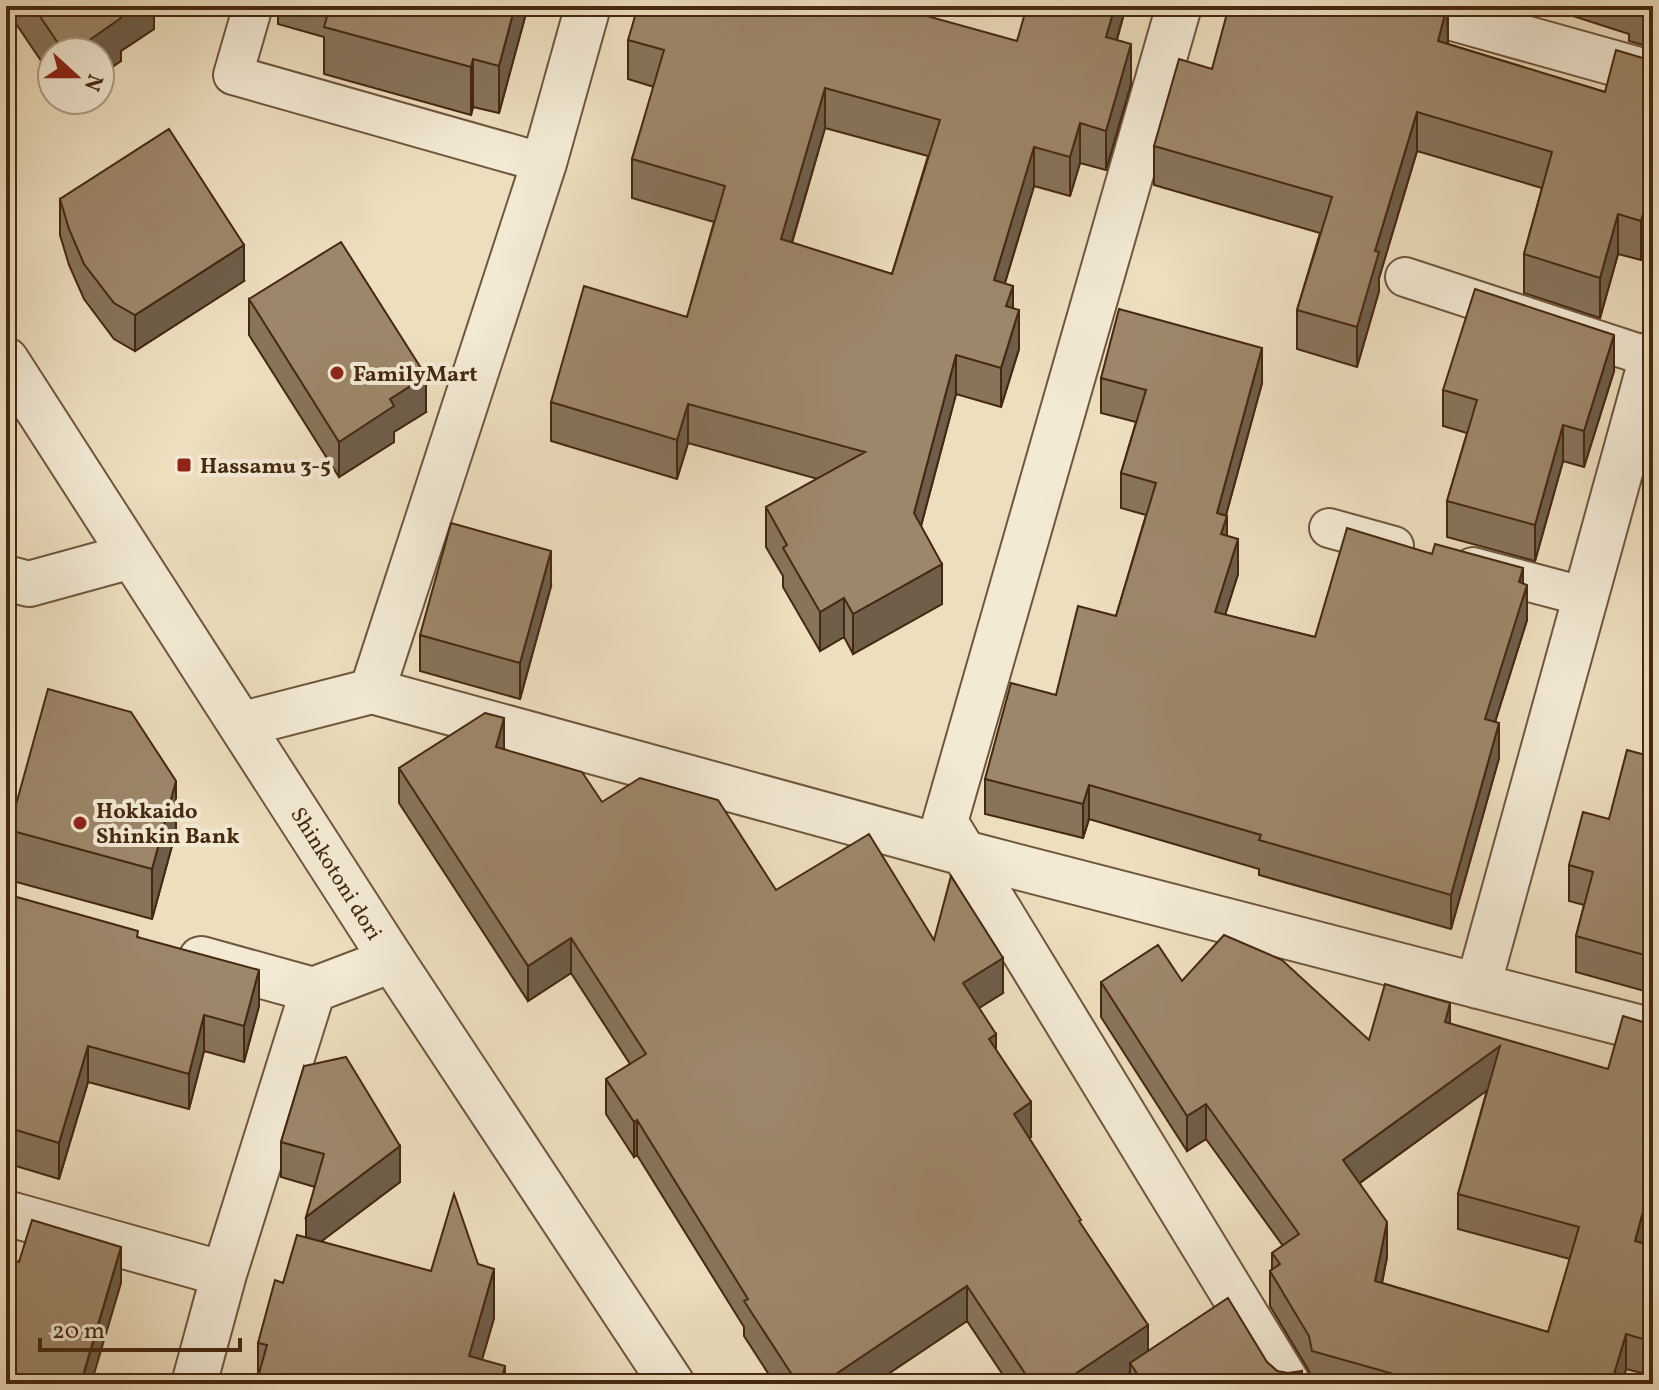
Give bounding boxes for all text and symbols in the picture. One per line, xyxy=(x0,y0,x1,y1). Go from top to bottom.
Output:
north arrow xyxy=(36,36,116,116)
text: N xyxy=(75,69,110,95)
place label: FamilyMart xyxy=(353,360,478,391)
marker: FamilyMart xyxy=(328,364,346,382)
place label: Hassamu 3-5 xyxy=(200,452,331,483)
marker: Hassamu 3-5 xyxy=(175,456,193,474)
place label: Hokkaido Shinkin Bank xyxy=(96,797,239,853)
street label: Shinkotoni dori xyxy=(282,802,388,947)
marker: Hokkaido Shinkin Bank xyxy=(71,814,89,832)
scale bar xyxy=(40,1302,240,1352)
text: 20 m xyxy=(52,1315,105,1349)

